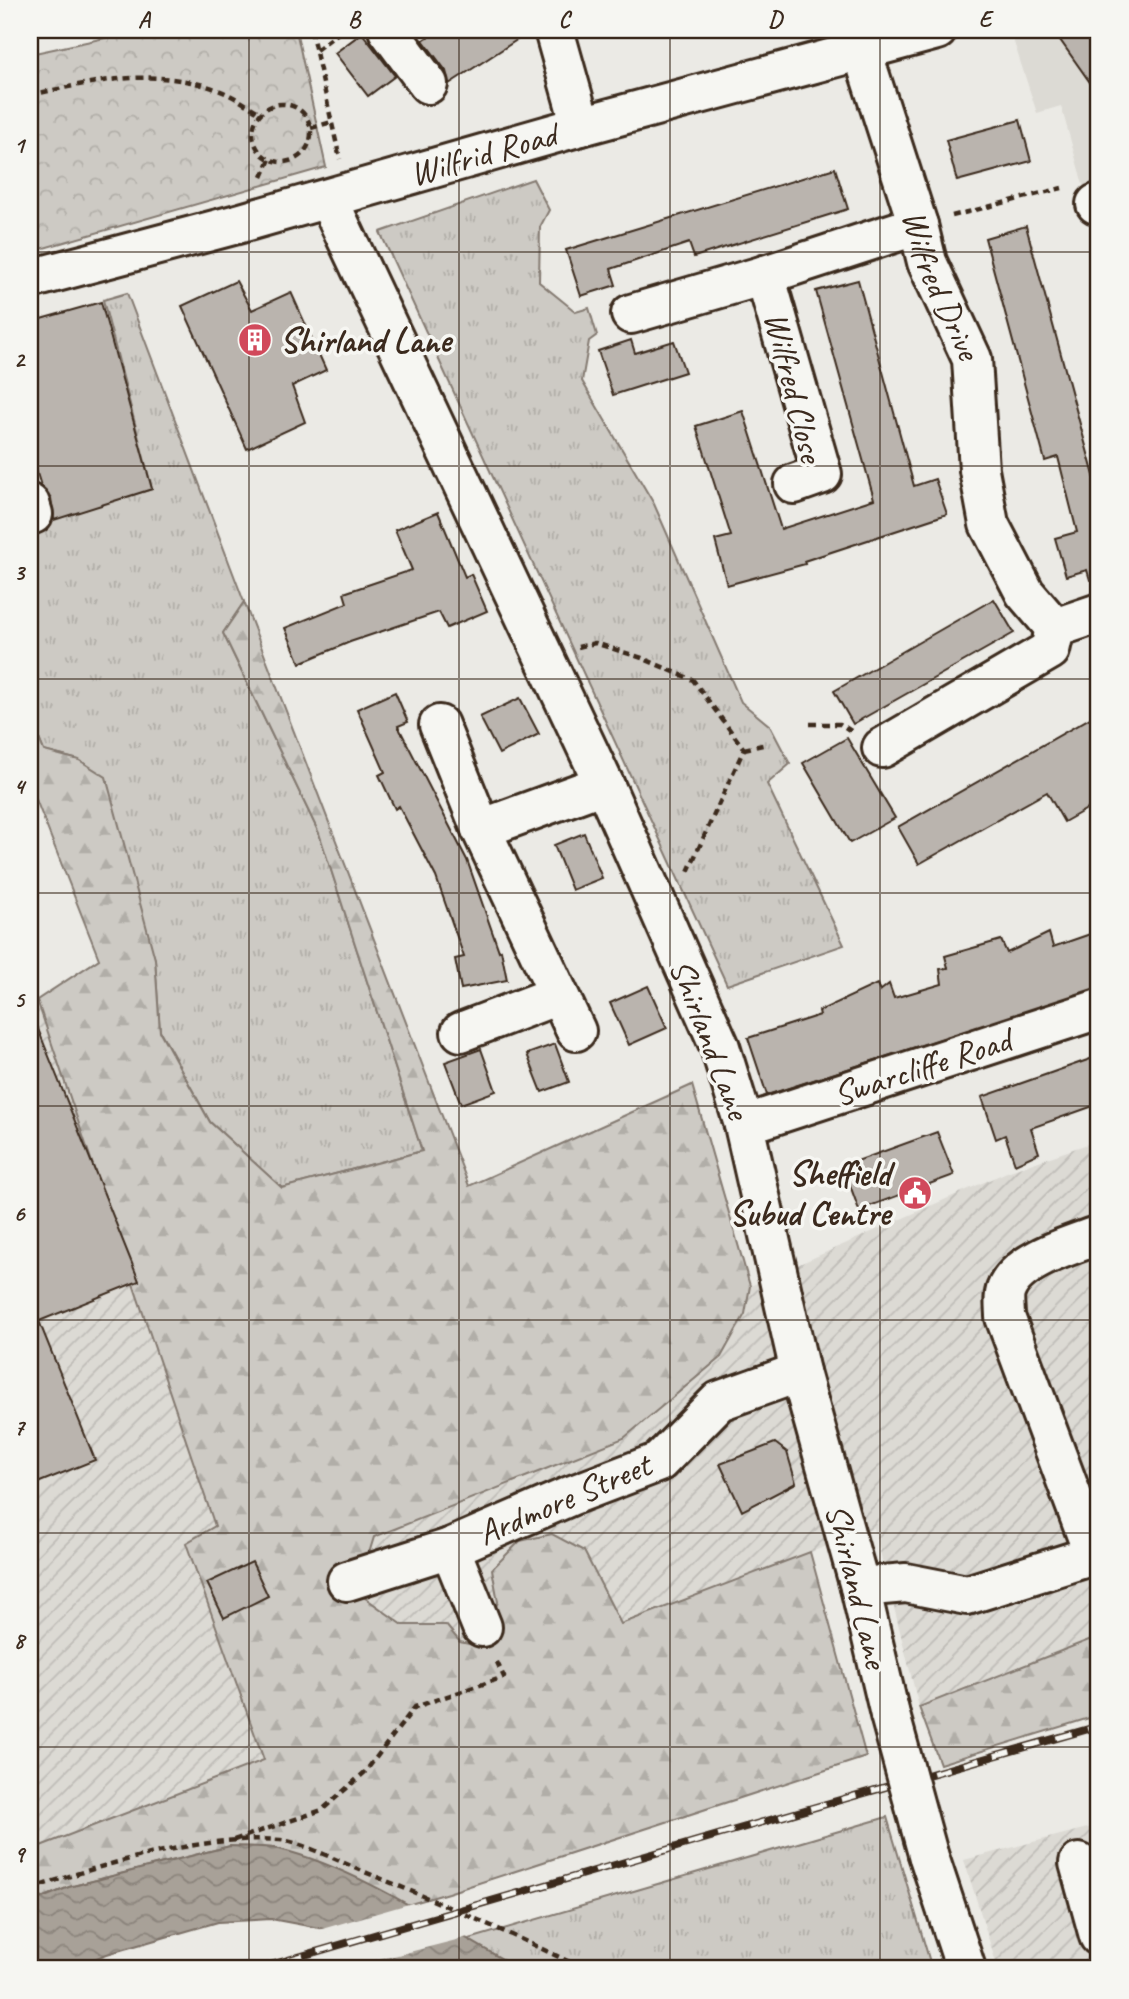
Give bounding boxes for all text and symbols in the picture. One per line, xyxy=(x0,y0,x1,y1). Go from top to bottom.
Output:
text: A xyxy=(138,5,152,34)
text: B xyxy=(348,5,362,34)
text: C xyxy=(559,5,573,34)
text: D xyxy=(768,5,784,34)
text: E xyxy=(979,5,995,34)
street label: Wilfrid Road xyxy=(405,110,566,196)
text: 1 xyxy=(14,131,27,160)
street label: Wilfred Drive xyxy=(892,204,993,369)
street label: Wilfred Close xyxy=(754,307,835,469)
place label: Shirland Lane xyxy=(280,318,454,363)
building icon: Shirland Lane xyxy=(236,321,274,359)
text: 2 xyxy=(14,345,27,374)
text: 3 xyxy=(14,558,27,587)
text: 4 xyxy=(14,772,27,801)
street label: Shirland Lane xyxy=(659,953,762,1128)
text: 5 xyxy=(14,985,26,1014)
street label: Swarcliffe Road xyxy=(828,1016,1021,1117)
place label: Sheffield Subud Centre xyxy=(729,1151,896,1236)
public building icon: Sheffield Subud Centre xyxy=(896,1174,934,1212)
text: 6 xyxy=(14,1199,27,1228)
text: 7 xyxy=(14,1413,27,1442)
street label: Ardmore Street xyxy=(471,1441,660,1556)
street label: Shirland Lane xyxy=(815,1499,900,1675)
text: 8 xyxy=(14,1626,27,1655)
text: 9 xyxy=(14,1840,27,1869)

